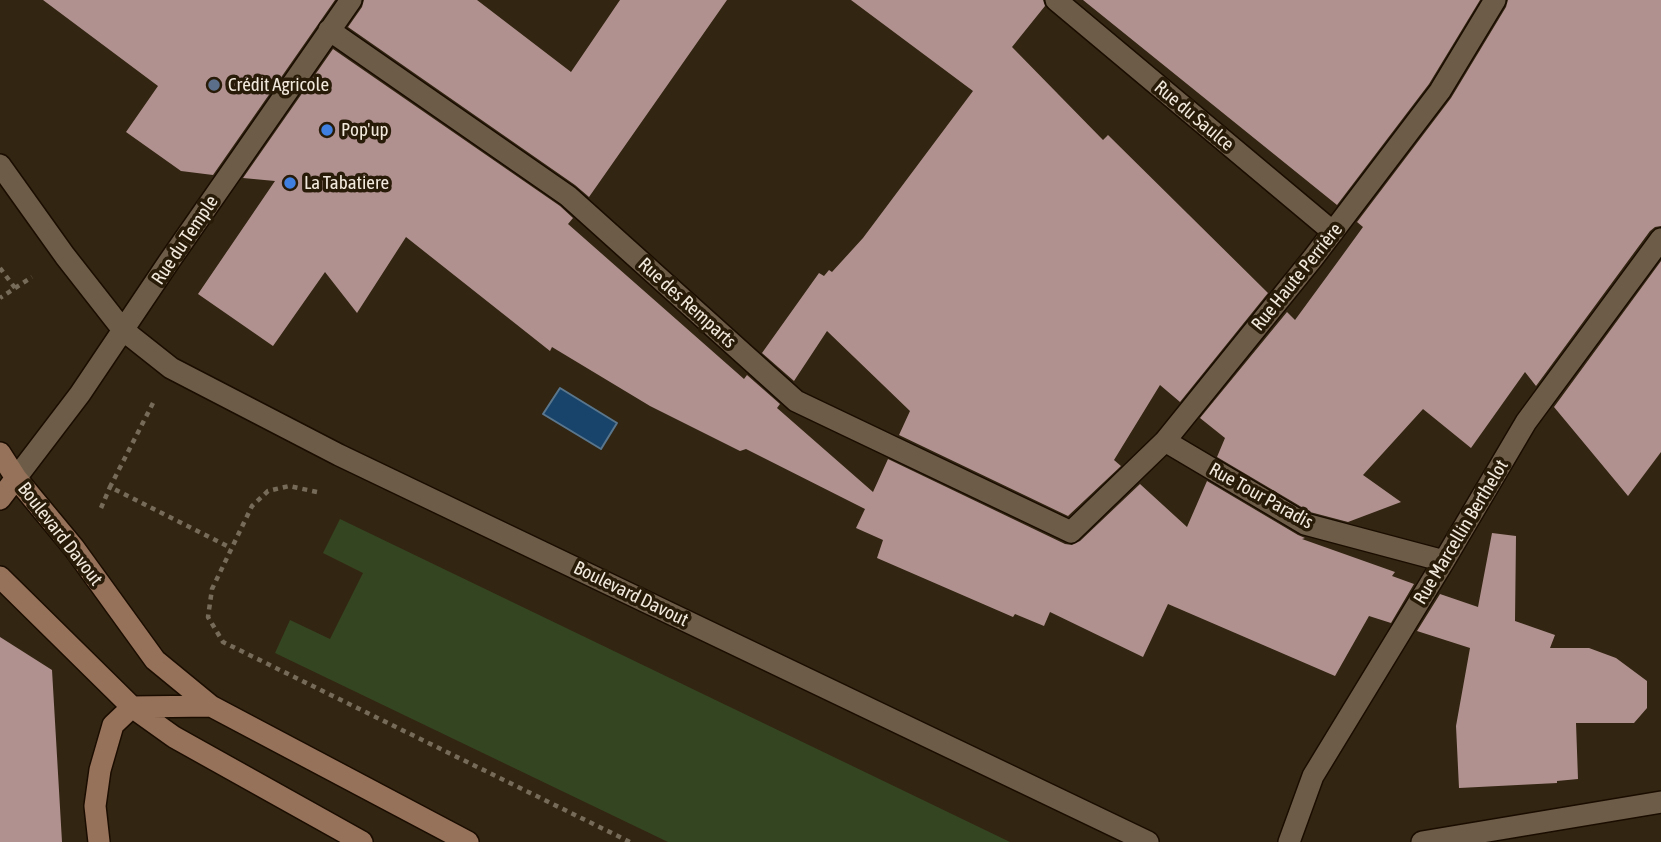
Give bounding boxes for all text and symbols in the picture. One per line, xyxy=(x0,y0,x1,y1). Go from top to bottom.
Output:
place label: Crédit Agricole xyxy=(228,74,329,96)
street label: Rue du Saulce xyxy=(1149,76,1239,156)
marker: Crédit Agricole xyxy=(206,77,222,93)
place label: Pop'up xyxy=(341,119,389,141)
marker: Pop'up xyxy=(319,122,335,138)
place label: La Tabatiere xyxy=(304,172,389,194)
marker: La Tabatiere xyxy=(282,175,298,191)
street label: Rue du Temple xyxy=(147,191,223,289)
street label: Rue Haute Perrière xyxy=(1247,219,1347,335)
street label: Rue des Remparts xyxy=(633,253,741,353)
street label: Rue Marcellin Berthelot xyxy=(1409,456,1513,608)
street label: Rue Tour Paradis xyxy=(1205,458,1317,534)
street label: Boulevard Davout xyxy=(13,478,107,590)
street label: Boulevard Davout xyxy=(570,556,692,632)

